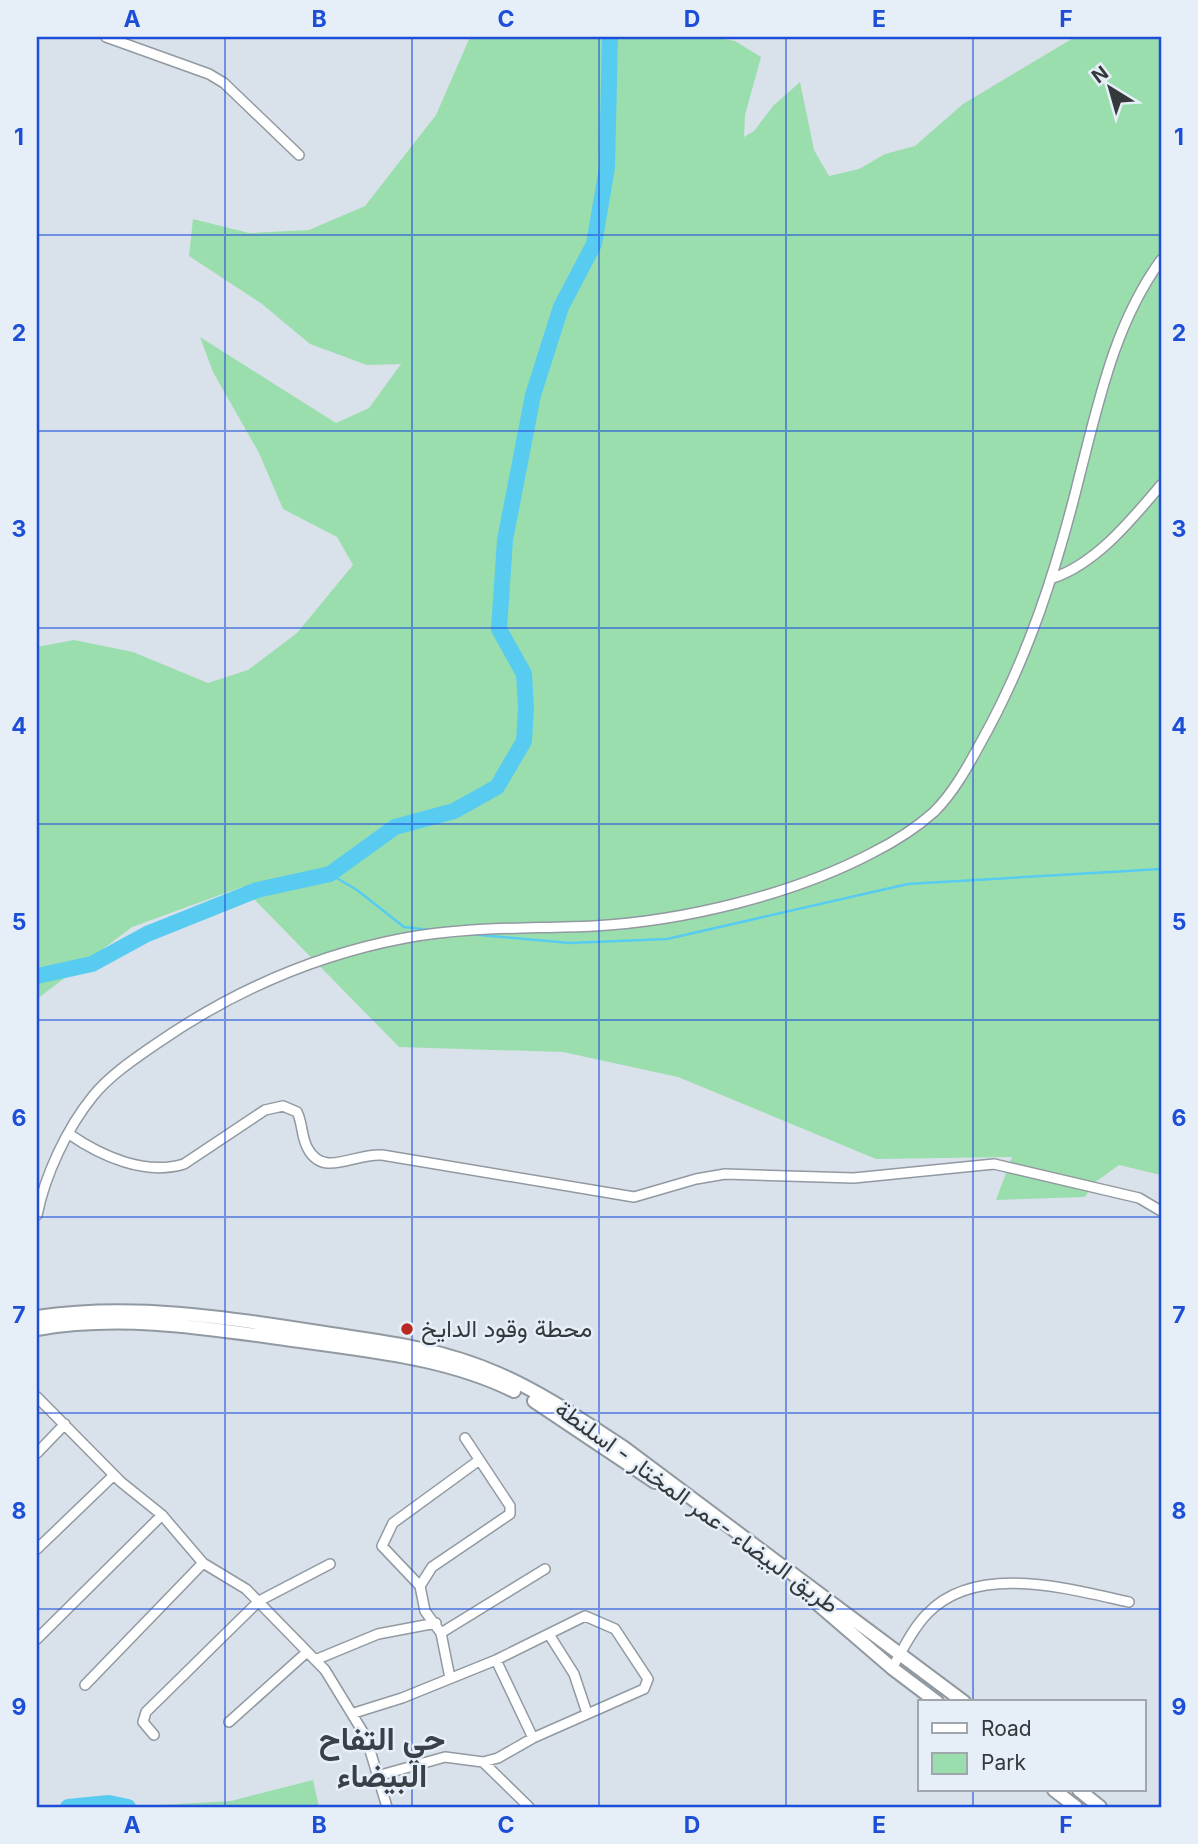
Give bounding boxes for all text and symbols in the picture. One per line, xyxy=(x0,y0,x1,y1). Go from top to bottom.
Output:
text: A xyxy=(123,5,141,33)
text: B xyxy=(311,5,327,33)
text: C xyxy=(497,5,515,33)
text: D xyxy=(684,5,700,33)
text: E xyxy=(872,5,886,33)
text: F xyxy=(1059,5,1073,33)
north arrow xyxy=(1076,52,1146,122)
text: N xyxy=(1087,61,1113,88)
text: 1 xyxy=(14,123,24,151)
text: 1 xyxy=(1174,123,1184,151)
text: 2 xyxy=(12,319,26,347)
text: 2 xyxy=(1172,319,1186,347)
text: 3 xyxy=(12,515,26,543)
text: 3 xyxy=(1172,515,1186,543)
text: 4 xyxy=(11,712,27,740)
text: 4 xyxy=(1171,712,1187,740)
text: 5 xyxy=(12,908,26,936)
text: 5 xyxy=(1172,908,1186,936)
text: 6 xyxy=(12,1104,26,1132)
text: 6 xyxy=(1172,1104,1186,1132)
text: 7 xyxy=(12,1301,26,1329)
text: 7 xyxy=(1172,1301,1186,1329)
place label: محطة وقود الدايخ xyxy=(421,1314,592,1346)
marker: محطة وقود الدايخ xyxy=(399,1321,415,1337)
street label: طريق البيضاء -عمر المختار - اسلنطة xyxy=(549,1394,845,1620)
text: 8 xyxy=(12,1497,26,1525)
text: 8 xyxy=(1172,1497,1186,1525)
text: 9 xyxy=(12,1693,26,1721)
text: 9 xyxy=(1172,1693,1186,1721)
legend xyxy=(918,1700,1146,1792)
text: Road xyxy=(981,1716,1032,1741)
district label: حي التفاح البيضاء xyxy=(319,1719,445,1795)
text: Park xyxy=(981,1750,1026,1775)
text: A xyxy=(123,1811,141,1839)
text: B xyxy=(311,1811,327,1839)
text: C xyxy=(497,1811,515,1839)
text: D xyxy=(684,1811,700,1839)
text: E xyxy=(872,1811,886,1839)
text: F xyxy=(1059,1811,1073,1839)

